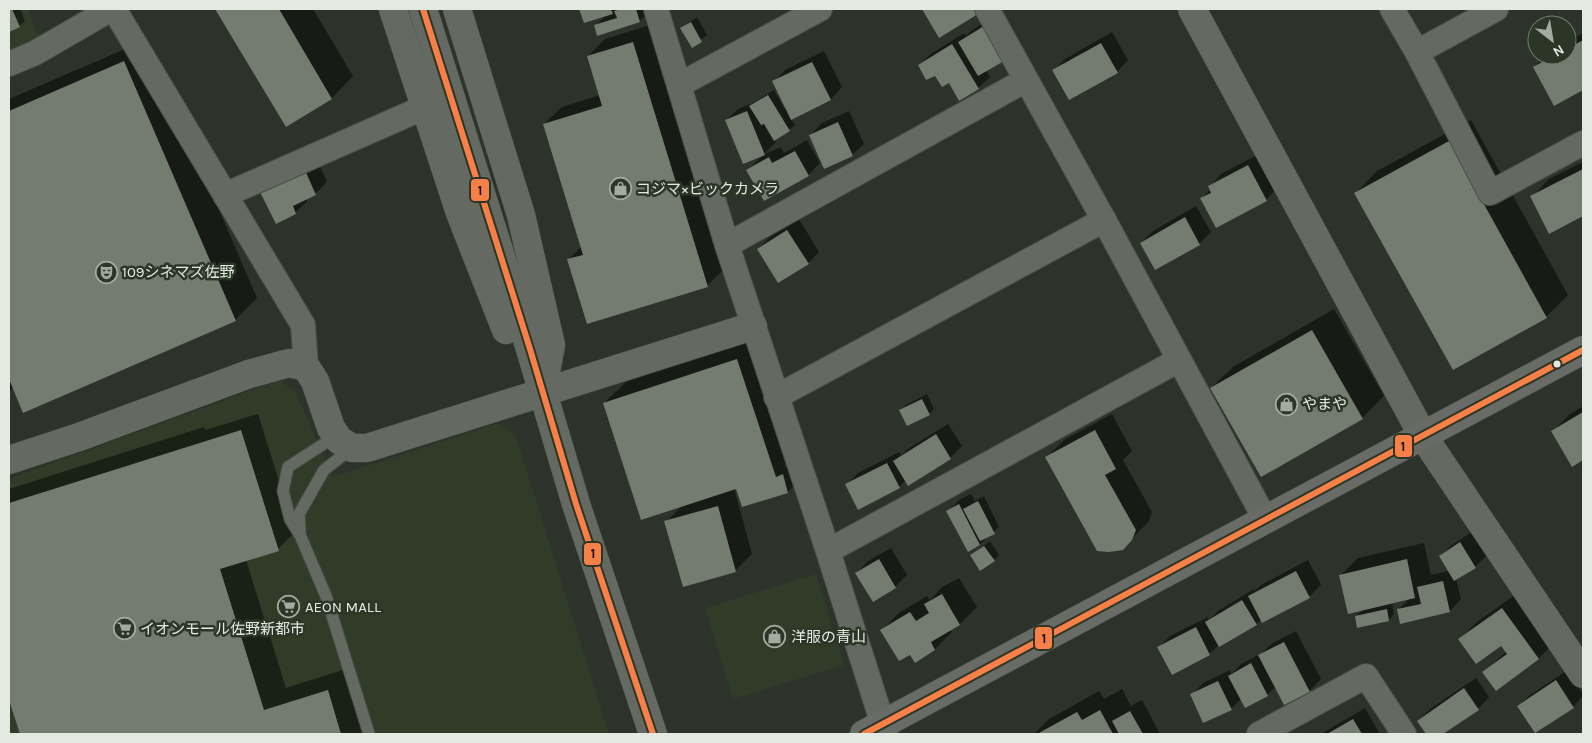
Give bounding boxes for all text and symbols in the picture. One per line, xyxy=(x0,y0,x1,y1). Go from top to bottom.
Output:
north arrow xyxy=(1527,15,1577,65)
text: N xyxy=(1550,41,1567,61)
shop icon: コジマ×ビックカメラ xyxy=(608,177,632,201)
line badge: 1 xyxy=(470,178,490,202)
place label: コジマ×ビックカメラ xyxy=(636,180,779,198)
text: 1 xyxy=(478,182,483,199)
theatre icon: 109シネマズ佐野 xyxy=(94,260,118,284)
place label: 109シネマズ佐野 xyxy=(122,263,235,281)
unlabelled marker xyxy=(1552,359,1562,369)
shop icon: やまや xyxy=(1274,392,1298,416)
place label: やまや xyxy=(1302,395,1347,413)
line badge: 1 xyxy=(1394,434,1413,458)
text: 1 xyxy=(1401,438,1406,455)
line badge: 1 xyxy=(583,542,602,566)
text: 1 xyxy=(591,545,596,562)
supermarket icon: AEON MALL xyxy=(277,595,301,619)
place label: AEON MALL xyxy=(305,598,381,616)
supermarket icon: イオンモール佐野新都市 xyxy=(112,617,136,641)
place label: イオンモール佐野新都市 xyxy=(140,620,305,638)
shop icon: 洋服の青山 xyxy=(763,625,787,649)
line badge: 1 xyxy=(1034,626,1053,650)
place label: 洋服の青山 xyxy=(791,628,866,646)
text: 1 xyxy=(1042,630,1047,647)

